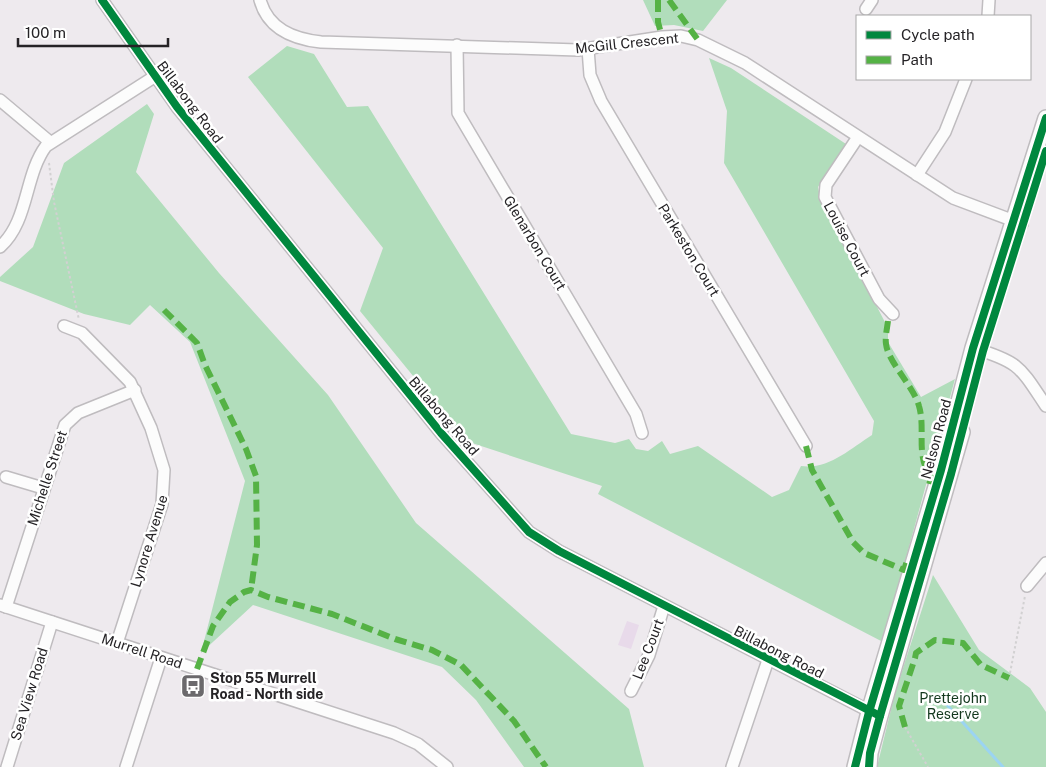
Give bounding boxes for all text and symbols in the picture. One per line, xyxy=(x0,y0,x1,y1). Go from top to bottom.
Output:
scale bar xyxy=(18,15,168,47)
legend xyxy=(856,15,1031,80)
text: 100 m xyxy=(25,24,66,41)
text: Cycle path xyxy=(901,26,975,43)
street label: McGill Crescent xyxy=(574,30,680,56)
text: Path xyxy=(901,51,933,68)
street label: Billabong Road xyxy=(154,58,226,146)
street label: Glenarbon Court xyxy=(500,193,570,293)
street label: Louise Court xyxy=(821,199,873,279)
street label: Parkeston Court xyxy=(655,201,723,299)
street label: Billabong Road xyxy=(406,374,482,458)
street label: Nelson Road xyxy=(918,397,954,481)
street label: Michelle Street xyxy=(24,428,70,528)
street label: Lynore Avenue xyxy=(127,493,171,589)
street label: Lee Court xyxy=(629,617,667,681)
street label: Billabong Road xyxy=(731,623,827,681)
street label: Murrell Road xyxy=(99,630,185,672)
street label: Sea View Road xyxy=(7,646,51,742)
place label: Stop 55 Murrell Road - North side xyxy=(210,670,323,702)
bus stop icon: Stop 55 Murrell Road - North side xyxy=(180,673,206,699)
park label: Prettejohn Reserve xyxy=(919,690,987,722)

